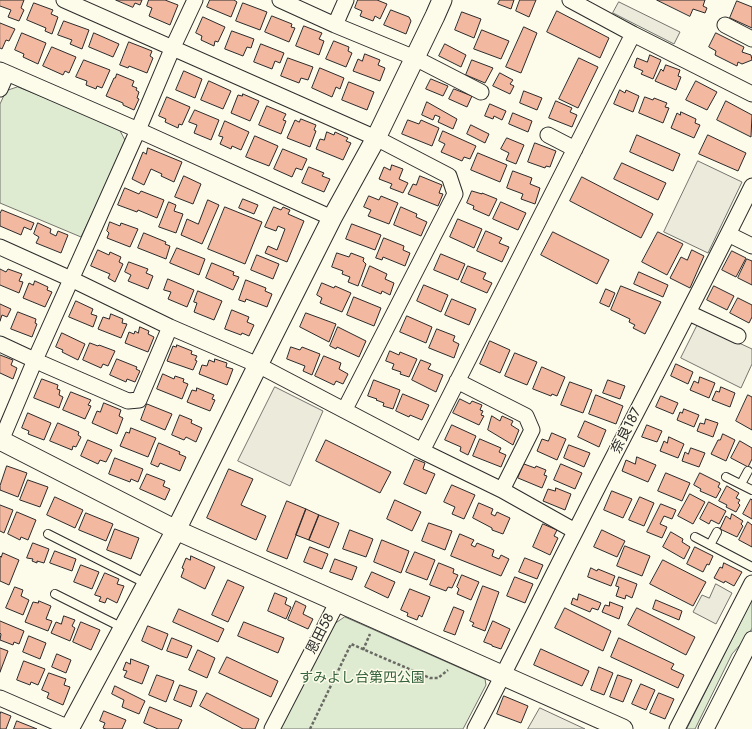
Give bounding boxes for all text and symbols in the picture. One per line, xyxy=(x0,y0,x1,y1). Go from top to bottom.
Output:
street label: 奈良187 xyxy=(608,405,646,457)
street label: 恩田58 xyxy=(304,611,338,657)
park label: すみよし台第四公園 xyxy=(299,671,425,687)

